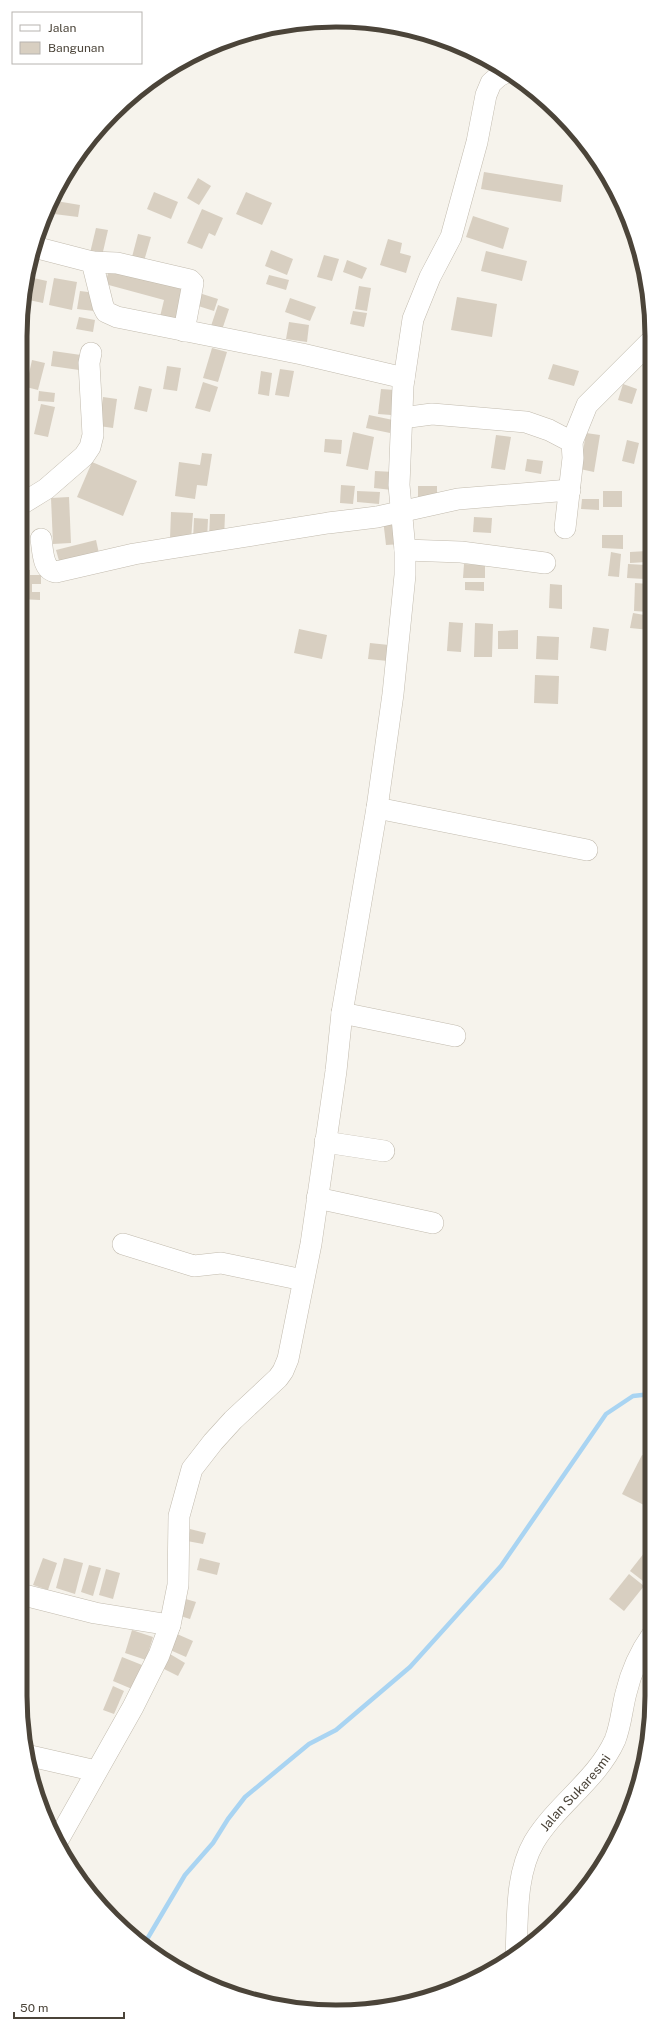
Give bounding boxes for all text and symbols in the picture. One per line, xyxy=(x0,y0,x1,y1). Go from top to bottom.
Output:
legend xyxy=(12,12,142,64)
text: Jalan xyxy=(48,21,77,35)
text: Bangunan xyxy=(48,41,104,55)
street label: Jalan Sukaresmi xyxy=(537,1751,613,1834)
scale bar xyxy=(14,1994,124,2020)
text: 50 m xyxy=(20,2001,48,2015)

